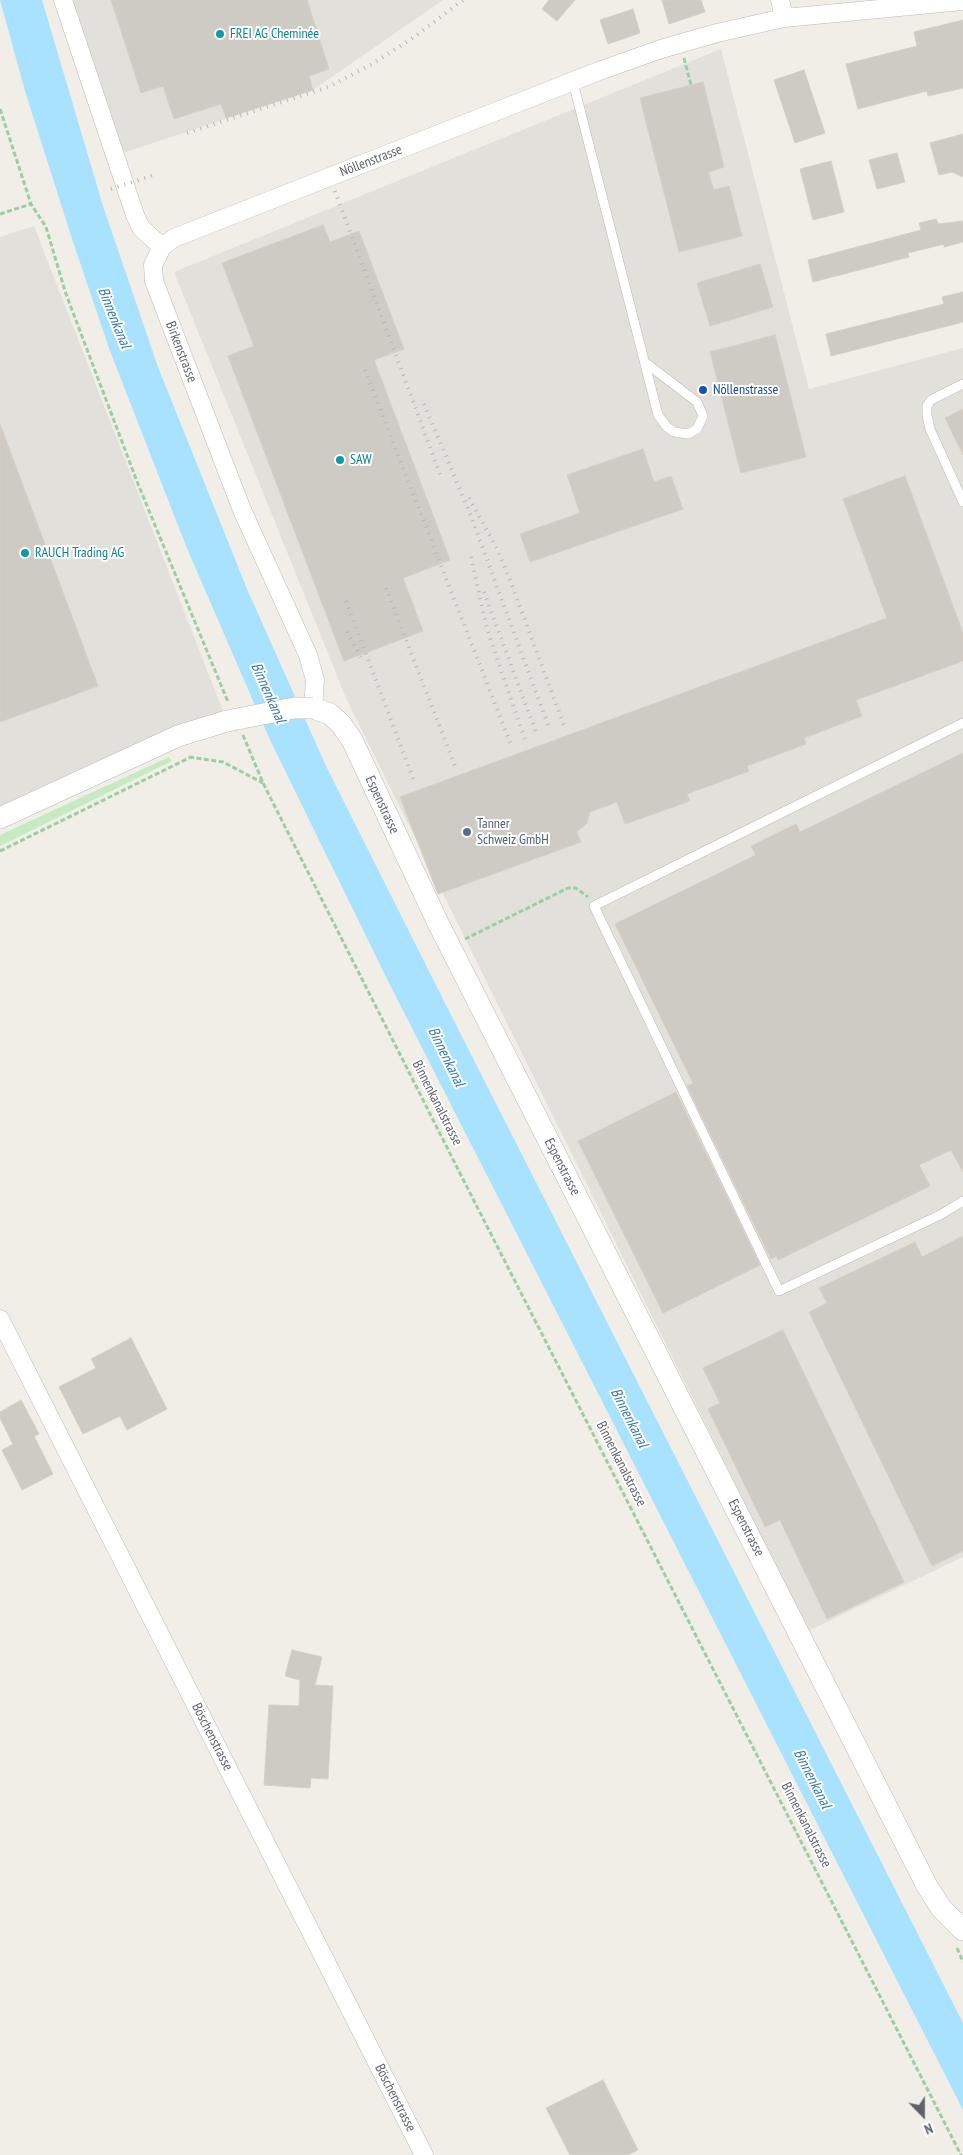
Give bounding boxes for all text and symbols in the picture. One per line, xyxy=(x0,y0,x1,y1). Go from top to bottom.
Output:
place label: FREI AG Cheminée xyxy=(230,26,319,42)
marker: FREI AG Cheminée xyxy=(214,28,226,40)
street label: Nöllenstrasse xyxy=(338,141,404,181)
water label: Binnenkanal xyxy=(94,285,134,351)
street label: Birkenstrasse xyxy=(162,319,200,385)
place label: Nöllenstrasse xyxy=(713,382,778,398)
marker: Nöllenstrasse xyxy=(697,384,709,396)
place label: SAW xyxy=(350,452,372,468)
marker: SAW xyxy=(334,454,346,466)
place label: RAUCH Trading AG xyxy=(35,545,124,561)
marker: RAUCH Trading AG xyxy=(19,547,31,559)
water label: Binnenkanal xyxy=(247,660,289,726)
street label: Espenstrasse xyxy=(361,773,403,837)
place label: Tanner Schweiz GmbH xyxy=(477,816,549,849)
marker: Tanner Schweiz GmbH xyxy=(461,826,473,838)
water label: Binnenkanal xyxy=(424,1024,468,1090)
street label: Binnenkanalstrasse xyxy=(408,1058,466,1148)
street label: Espenstrasse xyxy=(540,1136,584,1198)
water label: Binnenkanal xyxy=(606,1385,652,1451)
street label: Binnenkanalstrasse xyxy=(592,1419,650,1509)
street label: Espenstrasse xyxy=(724,1497,768,1559)
street label: Böschenstrasse xyxy=(188,1700,236,1774)
water label: Binnenkanal xyxy=(789,1746,835,1812)
street label: Binnenkanalstrasse xyxy=(777,1780,835,1870)
street label: Böschenstrasse xyxy=(371,2061,419,2135)
north arrow xyxy=(898,2090,948,2140)
text: N xyxy=(922,2119,935,2139)

